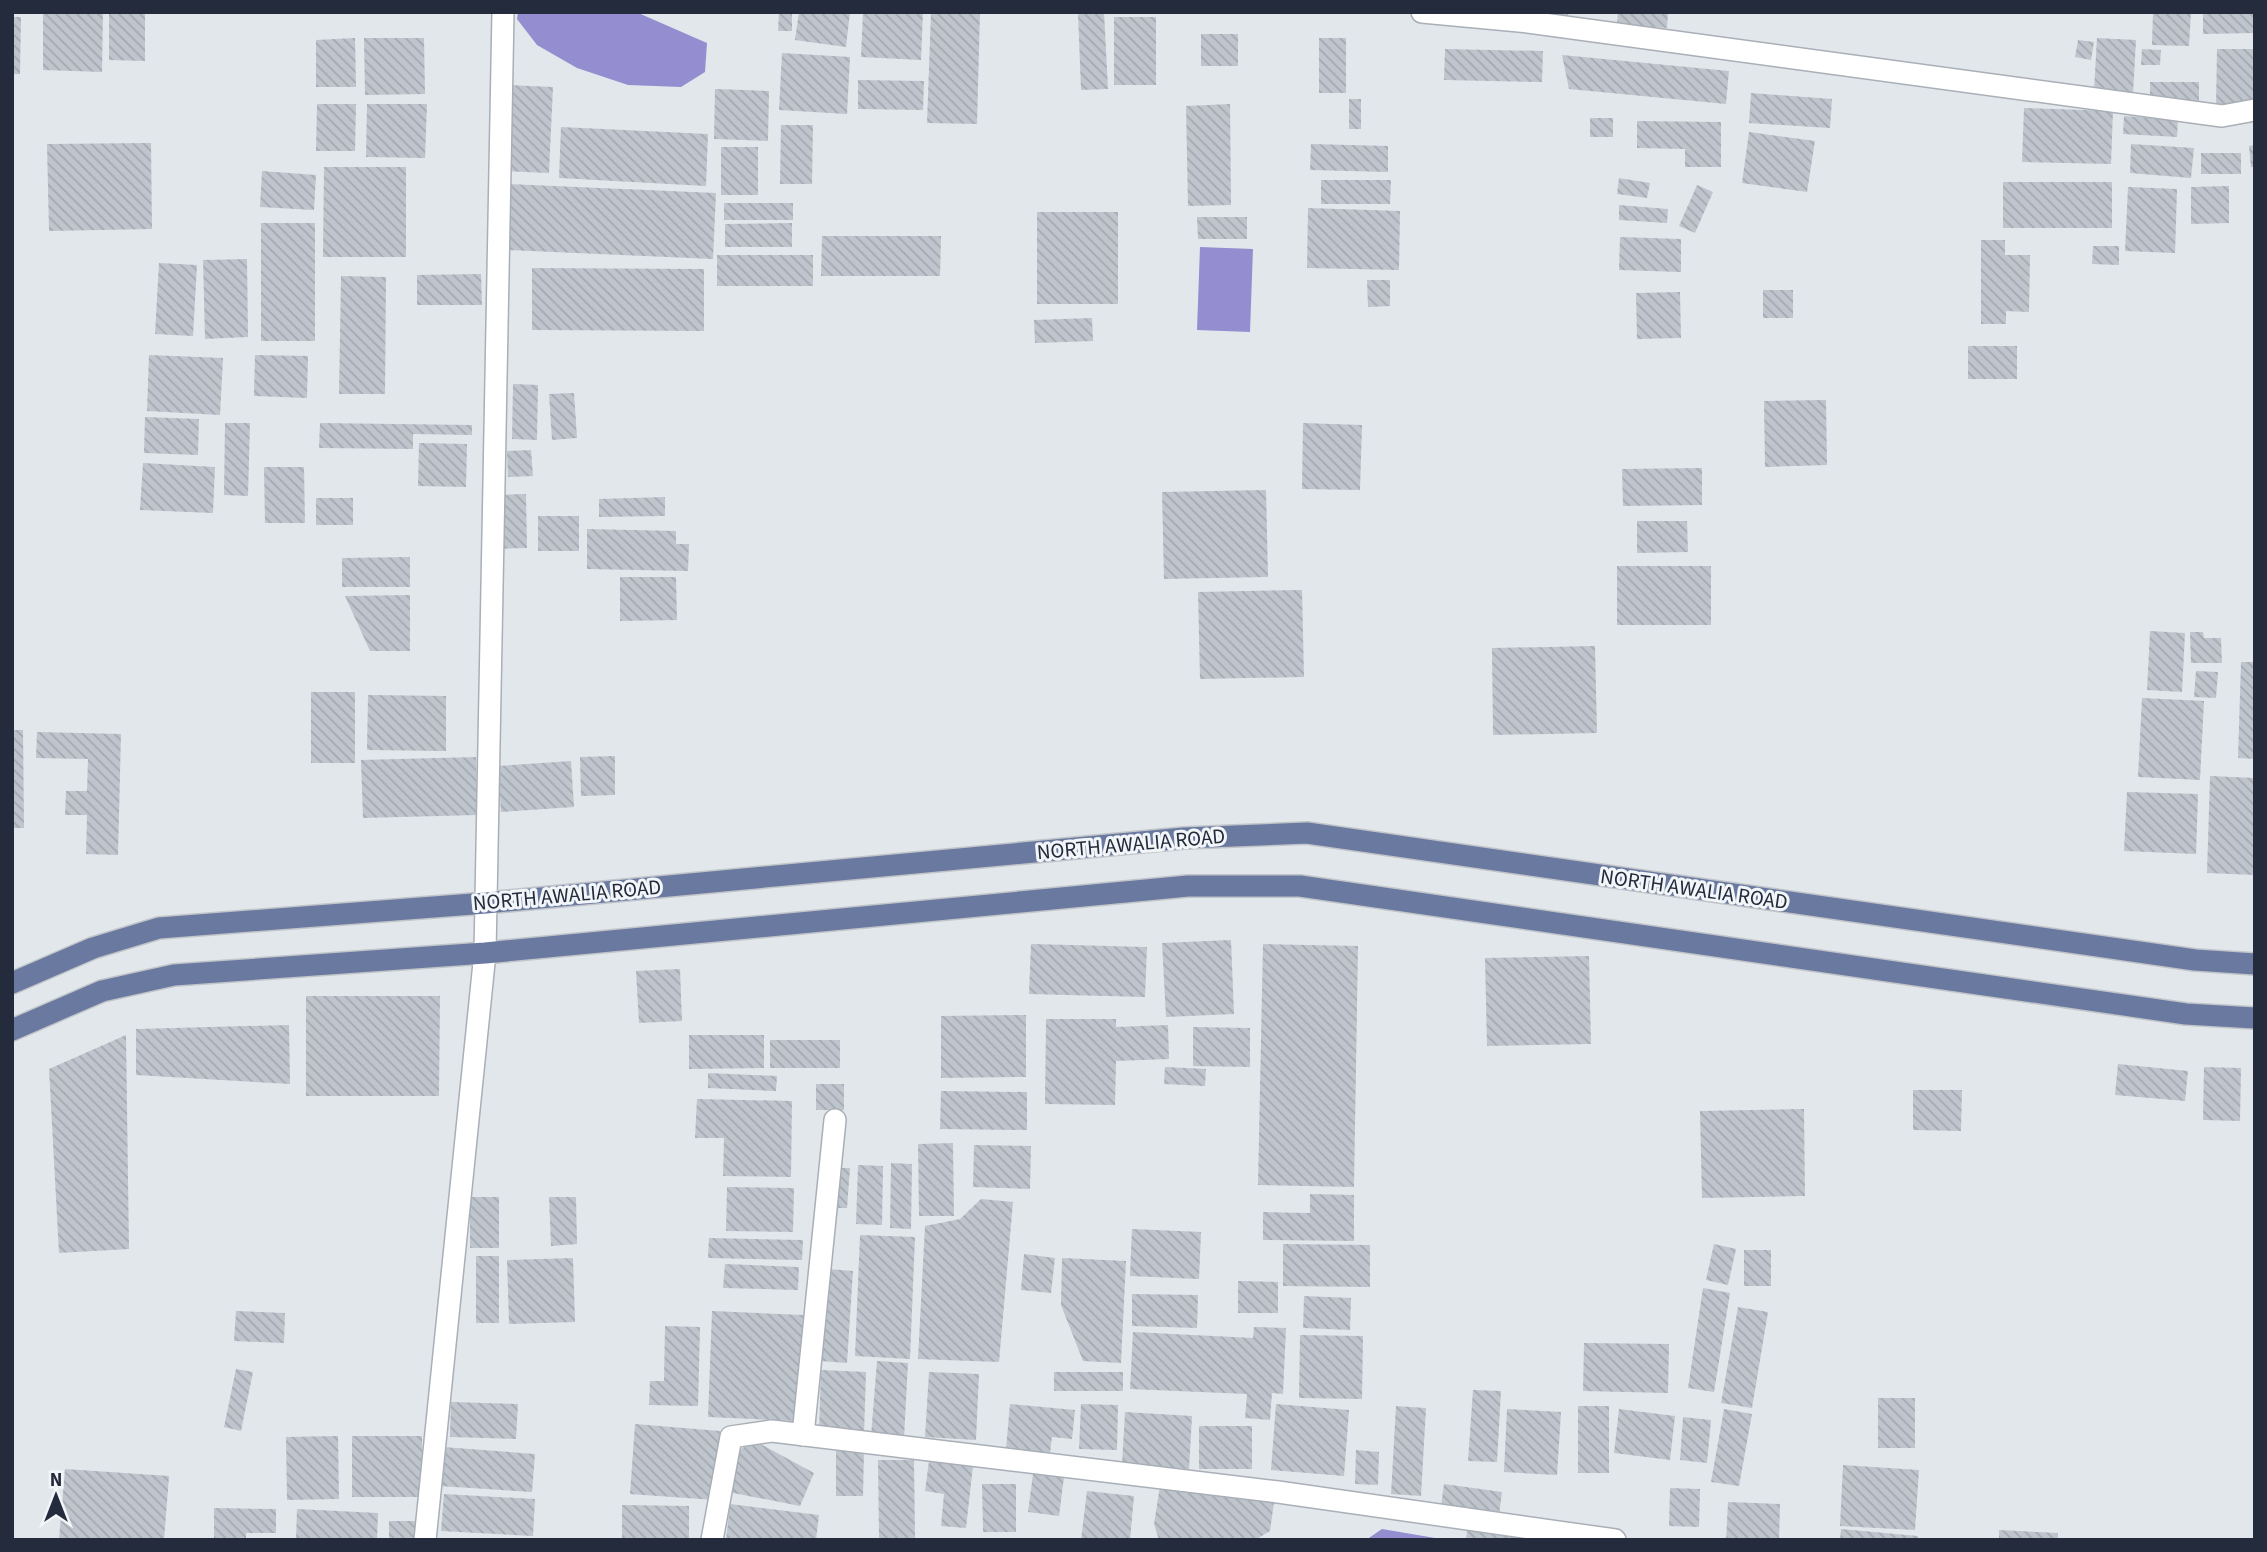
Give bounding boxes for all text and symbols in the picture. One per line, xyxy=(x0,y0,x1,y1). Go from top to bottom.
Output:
street label: NORTH AWALIA ROAD xyxy=(1036,821,1226,867)
street label: NORTH AWALIA ROAD xyxy=(1598,861,1790,917)
street label: NORTH AWALIA ROAD xyxy=(472,872,662,918)
north arrow xyxy=(21,1461,91,1531)
text: N xyxy=(50,1467,62,1494)

